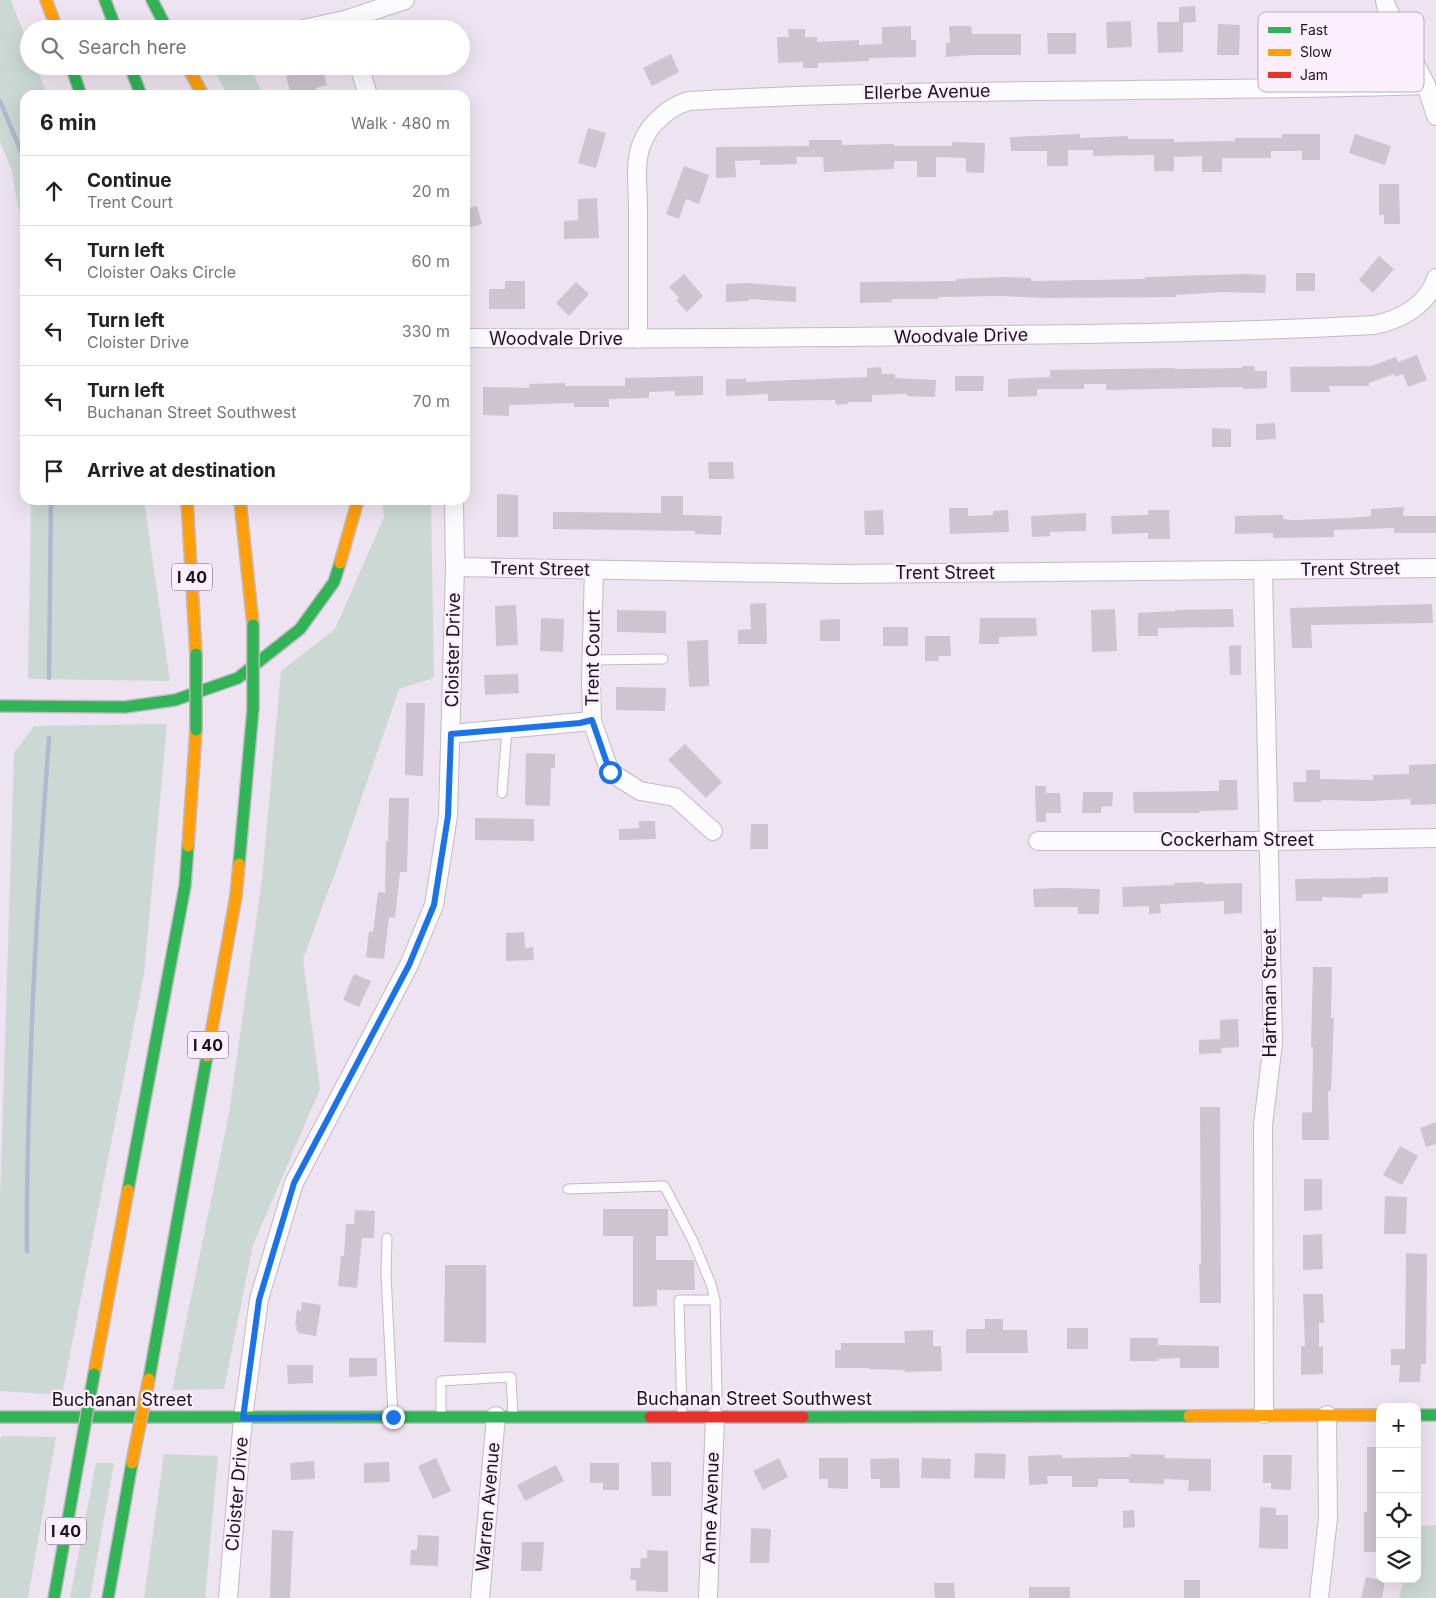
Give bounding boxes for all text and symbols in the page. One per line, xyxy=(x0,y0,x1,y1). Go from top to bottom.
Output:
legend xyxy=(1258,12,1424,92)
search box xyxy=(20,20,470,75)
text: Fast xyxy=(1300,21,1328,38)
icon: search xyxy=(38,34,66,62)
text: Search here xyxy=(78,36,187,59)
text: Slow xyxy=(1300,43,1332,60)
text: Jam xyxy=(1300,66,1328,83)
street label: Ellerbe Avenue xyxy=(863,80,991,103)
text: 6 min xyxy=(40,110,97,135)
text: Walk · 480 m xyxy=(351,113,450,133)
text: Continue xyxy=(87,169,172,192)
icon: ahead xyxy=(40,177,68,205)
text: 20 m xyxy=(412,181,450,201)
text: Trent Court xyxy=(87,192,173,212)
text: Turn left xyxy=(87,239,165,262)
icon: left xyxy=(40,247,68,275)
text: 60 m xyxy=(411,251,450,271)
text: Cloister Oaks Circle xyxy=(87,262,236,282)
text: Turn left xyxy=(87,309,165,332)
icon: left xyxy=(40,317,68,345)
text: 330 m xyxy=(402,321,450,341)
street label: Woodvale Drive xyxy=(894,324,1028,347)
street label: Woodvale Drive xyxy=(489,328,623,349)
text: Cloister Drive xyxy=(87,332,189,352)
text: Turn left xyxy=(87,379,165,402)
icon: left xyxy=(40,387,68,415)
text: 70 m xyxy=(413,391,450,411)
text: Buchanan Street Southwest xyxy=(87,402,296,422)
icon: arrive xyxy=(40,457,68,485)
text: Arrive at destination xyxy=(87,459,276,482)
street label: Trent Street xyxy=(490,557,590,580)
street label: Trent Street xyxy=(1300,557,1400,580)
street label: Trent Street xyxy=(895,562,995,583)
road number: I 40 xyxy=(172,564,212,590)
street label: Cloister Drive xyxy=(441,592,464,708)
street label: Trent Court xyxy=(581,609,604,707)
route start xyxy=(599,761,622,784)
street label: Cockerham Street xyxy=(1160,829,1314,850)
street label: Hartman Street xyxy=(1259,928,1280,1057)
road number: I 40 xyxy=(188,1032,228,1058)
street label: Buchanan Street Southwest xyxy=(636,1388,872,1409)
street label: Buchanan Street xyxy=(52,1389,192,1410)
map controls xyxy=(1376,1403,1421,1583)
button: + xyxy=(1376,1403,1421,1448)
route end xyxy=(382,1406,405,1429)
street label: Cloister Drive xyxy=(221,1436,252,1552)
street label: Warren Avenue xyxy=(471,1441,504,1573)
button: − xyxy=(1376,1448,1421,1493)
street label: Anne Avenue xyxy=(698,1451,723,1565)
button: locate xyxy=(1376,1493,1421,1538)
road number: I 40 xyxy=(46,1518,86,1544)
button: layers xyxy=(1376,1538,1421,1583)

